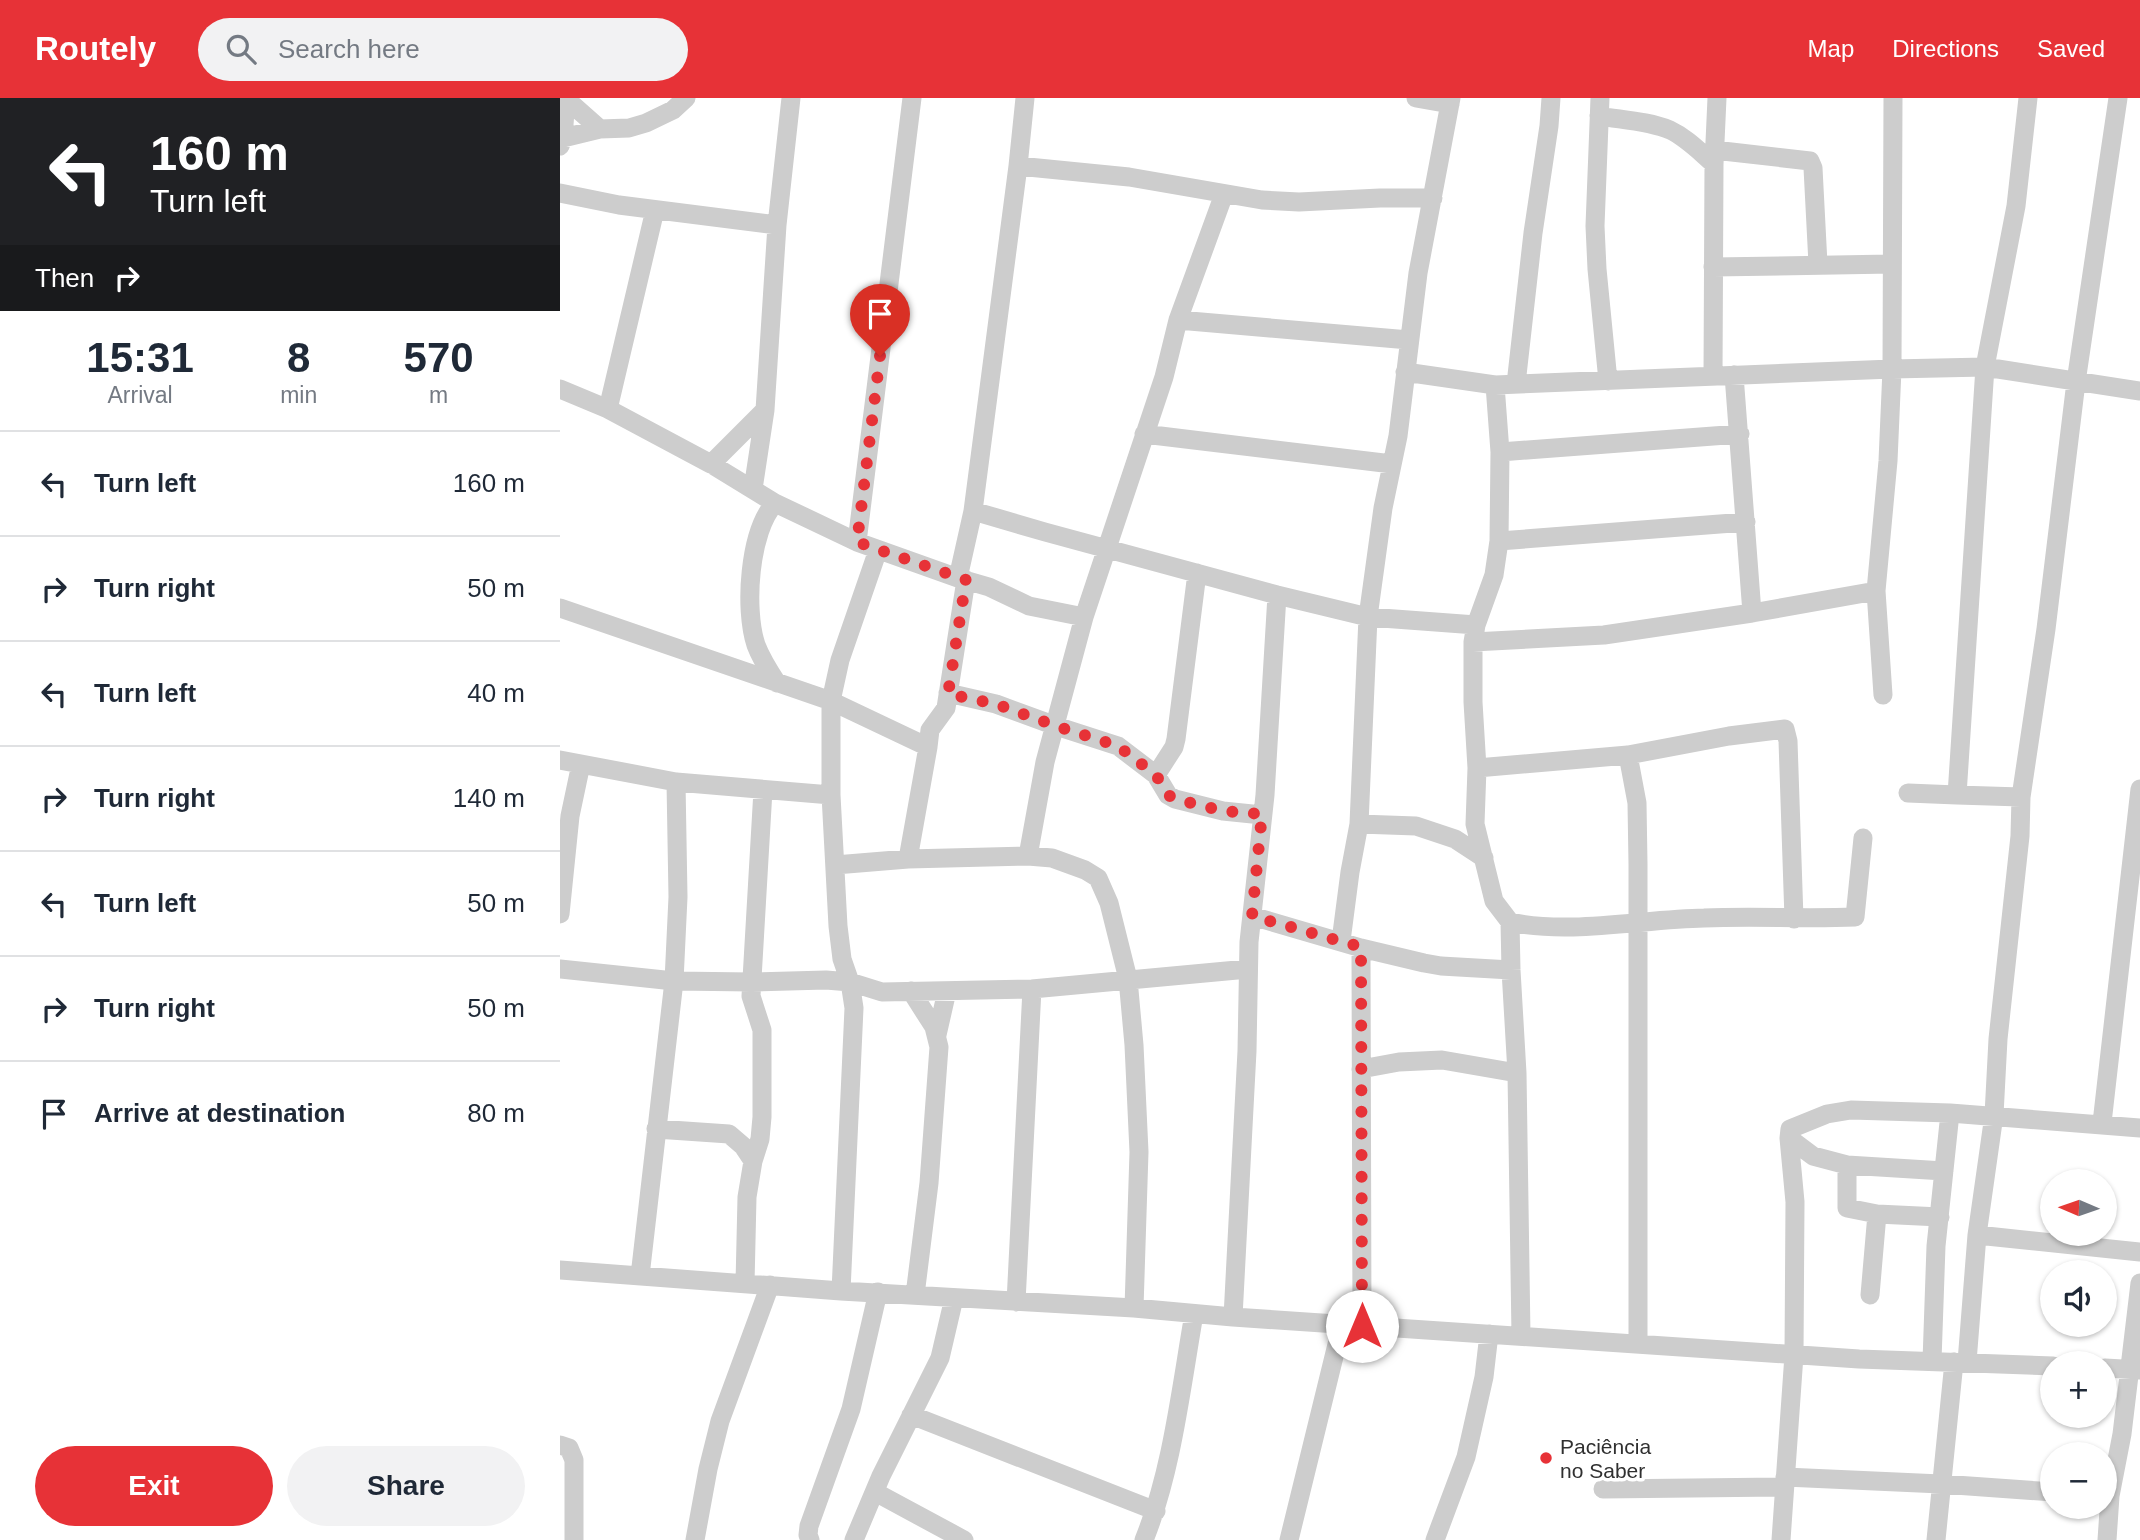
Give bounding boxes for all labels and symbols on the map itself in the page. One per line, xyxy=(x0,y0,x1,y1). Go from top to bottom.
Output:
pin xyxy=(850,284,910,356)
north arrow xyxy=(2040,1169,2118,1246)
position arrow xyxy=(1325,1289,1399,1363)
place label: Paciência no Saber xyxy=(1560,1435,1651,1482)
marker: Paciência no Saber xyxy=(1538,1450,1554,1466)

